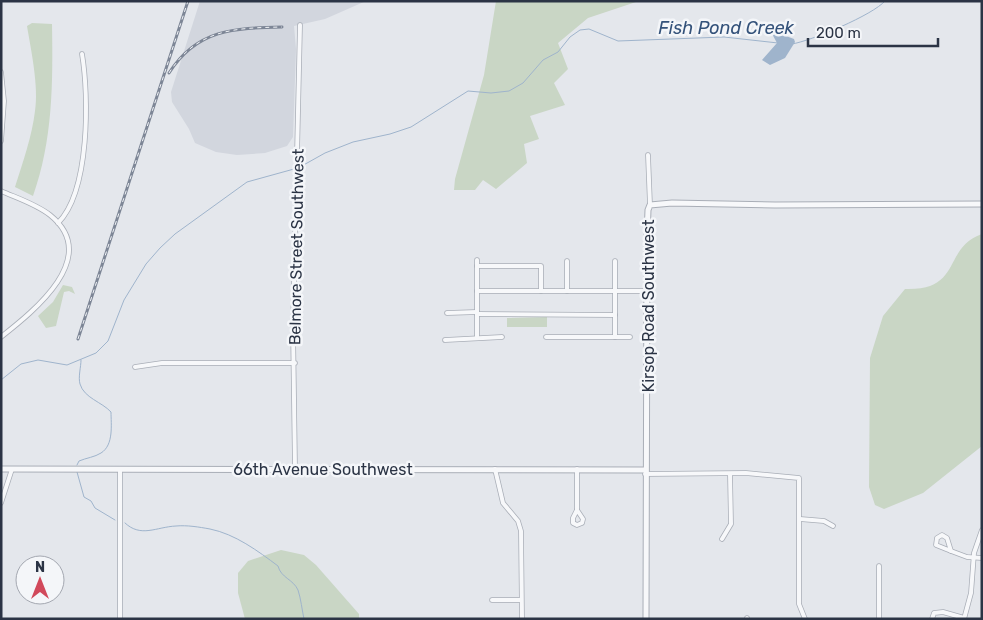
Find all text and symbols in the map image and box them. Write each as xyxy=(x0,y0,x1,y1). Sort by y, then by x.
scale bar xyxy=(808,15,938,47)
water label: Fish Pond Creek xyxy=(658,17,794,39)
text: 200 m xyxy=(816,24,861,42)
street label: Belmore Street Southwest xyxy=(285,149,308,345)
street label: Kirsop Road Southwest xyxy=(639,220,658,392)
street label: 66th Avenue Southwest xyxy=(233,460,413,479)
north arrow xyxy=(15,555,65,605)
text: N xyxy=(35,559,45,576)

